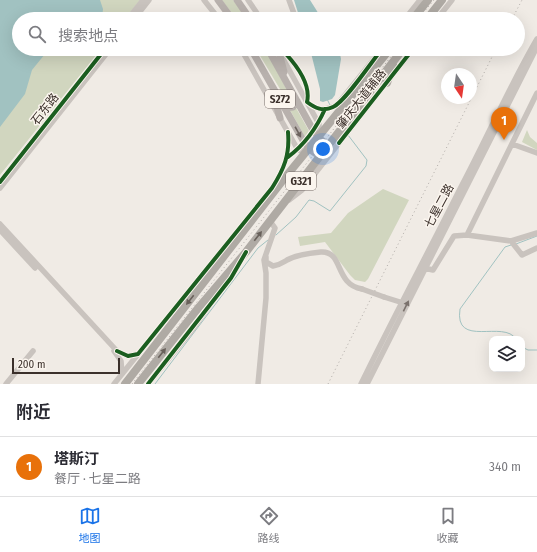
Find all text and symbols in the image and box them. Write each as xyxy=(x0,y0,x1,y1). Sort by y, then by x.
search box xyxy=(12,12,525,56)
icon: search xyxy=(26,23,48,45)
text: 搜索地点 xyxy=(58,27,118,45)
street label: 肇庆大道辅路 xyxy=(333,66,389,132)
north arrow xyxy=(441,68,477,104)
road number: S272 xyxy=(265,90,295,108)
street label: 石东路 xyxy=(28,91,62,127)
pin: 1 xyxy=(491,107,517,140)
one-way arrow xyxy=(295,126,301,138)
your location xyxy=(313,139,333,159)
road number: G321 xyxy=(286,172,316,190)
street label: 七星二路 xyxy=(422,182,456,230)
one-way arrow xyxy=(254,231,263,242)
one-way arrow xyxy=(186,294,195,305)
one-way arrow xyxy=(402,300,409,311)
map controls xyxy=(489,336,525,372)
button: layers xyxy=(489,336,525,372)
one-way arrow xyxy=(158,348,166,359)
scale bar xyxy=(12,356,120,375)
text: 200 m xyxy=(18,358,45,371)
text: 附近 xyxy=(16,402,50,423)
text: 塔斯汀 xyxy=(54,450,99,468)
text: 1 xyxy=(26,459,32,474)
text: 340 m xyxy=(489,459,521,474)
text: 餐厅 · 七星二路 xyxy=(54,471,141,486)
tab: 地图 xyxy=(79,505,101,545)
tab: 路线 xyxy=(258,505,280,545)
tab: 收藏 xyxy=(437,505,459,545)

